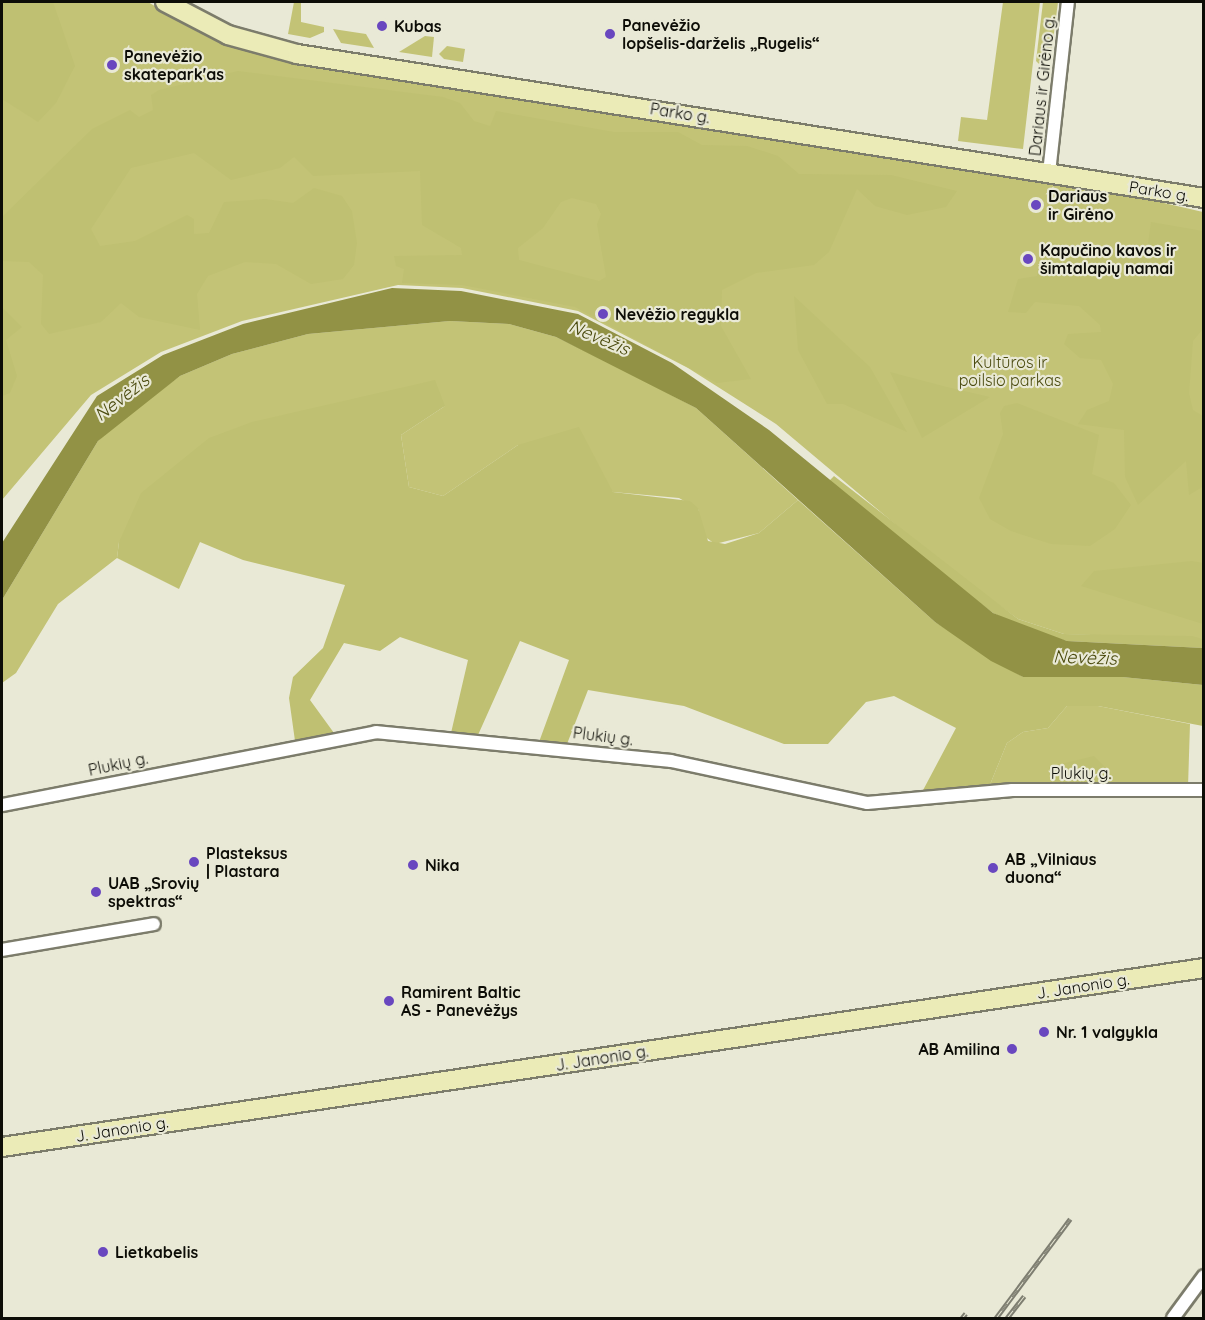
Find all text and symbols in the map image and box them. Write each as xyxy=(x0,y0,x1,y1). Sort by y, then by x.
place label: Panevėžio lopšelis-darželis „Rugelis“ xyxy=(622,15,819,53)
street label: Dariaus ir Girėno g. xyxy=(1025,15,1059,157)
place label: Kubas xyxy=(394,16,441,36)
marker: Kubas xyxy=(375,19,389,33)
marker: Panevėžio lopšelis-darželis „Rugelis“ xyxy=(603,27,617,41)
place label: Panevėžio skatepark'as xyxy=(124,46,224,84)
marker: Panevėžio skatepark'as xyxy=(105,58,119,72)
street label: Parko g. xyxy=(649,99,711,127)
street label: Parko g. xyxy=(1128,177,1190,205)
place label: Dariaus ir Girėno xyxy=(1048,186,1114,224)
marker: Dariaus ir Girėno xyxy=(1029,198,1043,212)
place label: Kapučino kavos ir šimtalapių namai xyxy=(1040,240,1177,278)
marker: Kapučino kavos ir šimtalapių namai xyxy=(1021,252,1035,266)
place label: Nevėžio regykla xyxy=(615,304,739,324)
marker: Nevėžio regykla xyxy=(596,307,610,321)
water label: Nevėžis xyxy=(565,316,633,360)
park label: Kultūros ir poilsio parkas xyxy=(959,352,1061,390)
water label: Nevėžis xyxy=(90,370,154,426)
water label: Nevėžis xyxy=(1053,646,1117,670)
street label: Plukių g. xyxy=(572,723,634,749)
street label: Plukių g. xyxy=(86,748,150,780)
street label: Plukių g. xyxy=(1051,763,1111,783)
place label: Plasteksus | Plastara xyxy=(206,843,287,881)
place label: AB „Vilniaus duona“ xyxy=(1005,849,1096,887)
marker: Plasteksus | Plastara xyxy=(187,855,201,869)
place label: Nika xyxy=(425,855,460,875)
marker: Nika xyxy=(406,858,420,872)
marker: AB „Vilniaus duona“ xyxy=(986,861,1000,875)
place label: UAB „Srovių spektras“ xyxy=(108,873,199,911)
marker: UAB „Srovių spektras“ xyxy=(89,885,103,899)
street label: J. Janonio g. xyxy=(1035,969,1131,1003)
place label: Ramirent Baltic AS - Panevėžys xyxy=(401,982,521,1020)
marker: Ramirent Baltic AS - Panevėžys xyxy=(382,994,396,1008)
place label: Nr. 1 valgykla xyxy=(1056,1022,1158,1042)
marker: Nr. 1 valgykla xyxy=(1037,1025,1051,1039)
place label: AB Amilina xyxy=(918,1039,1000,1059)
street label: J. Janonio g. xyxy=(554,1041,650,1075)
marker: AB Amilina xyxy=(1005,1042,1019,1056)
street label: J. Janonio g. xyxy=(74,1112,170,1146)
place label: Lietkabelis xyxy=(115,1242,198,1262)
marker: Lietkabelis xyxy=(96,1245,110,1259)

